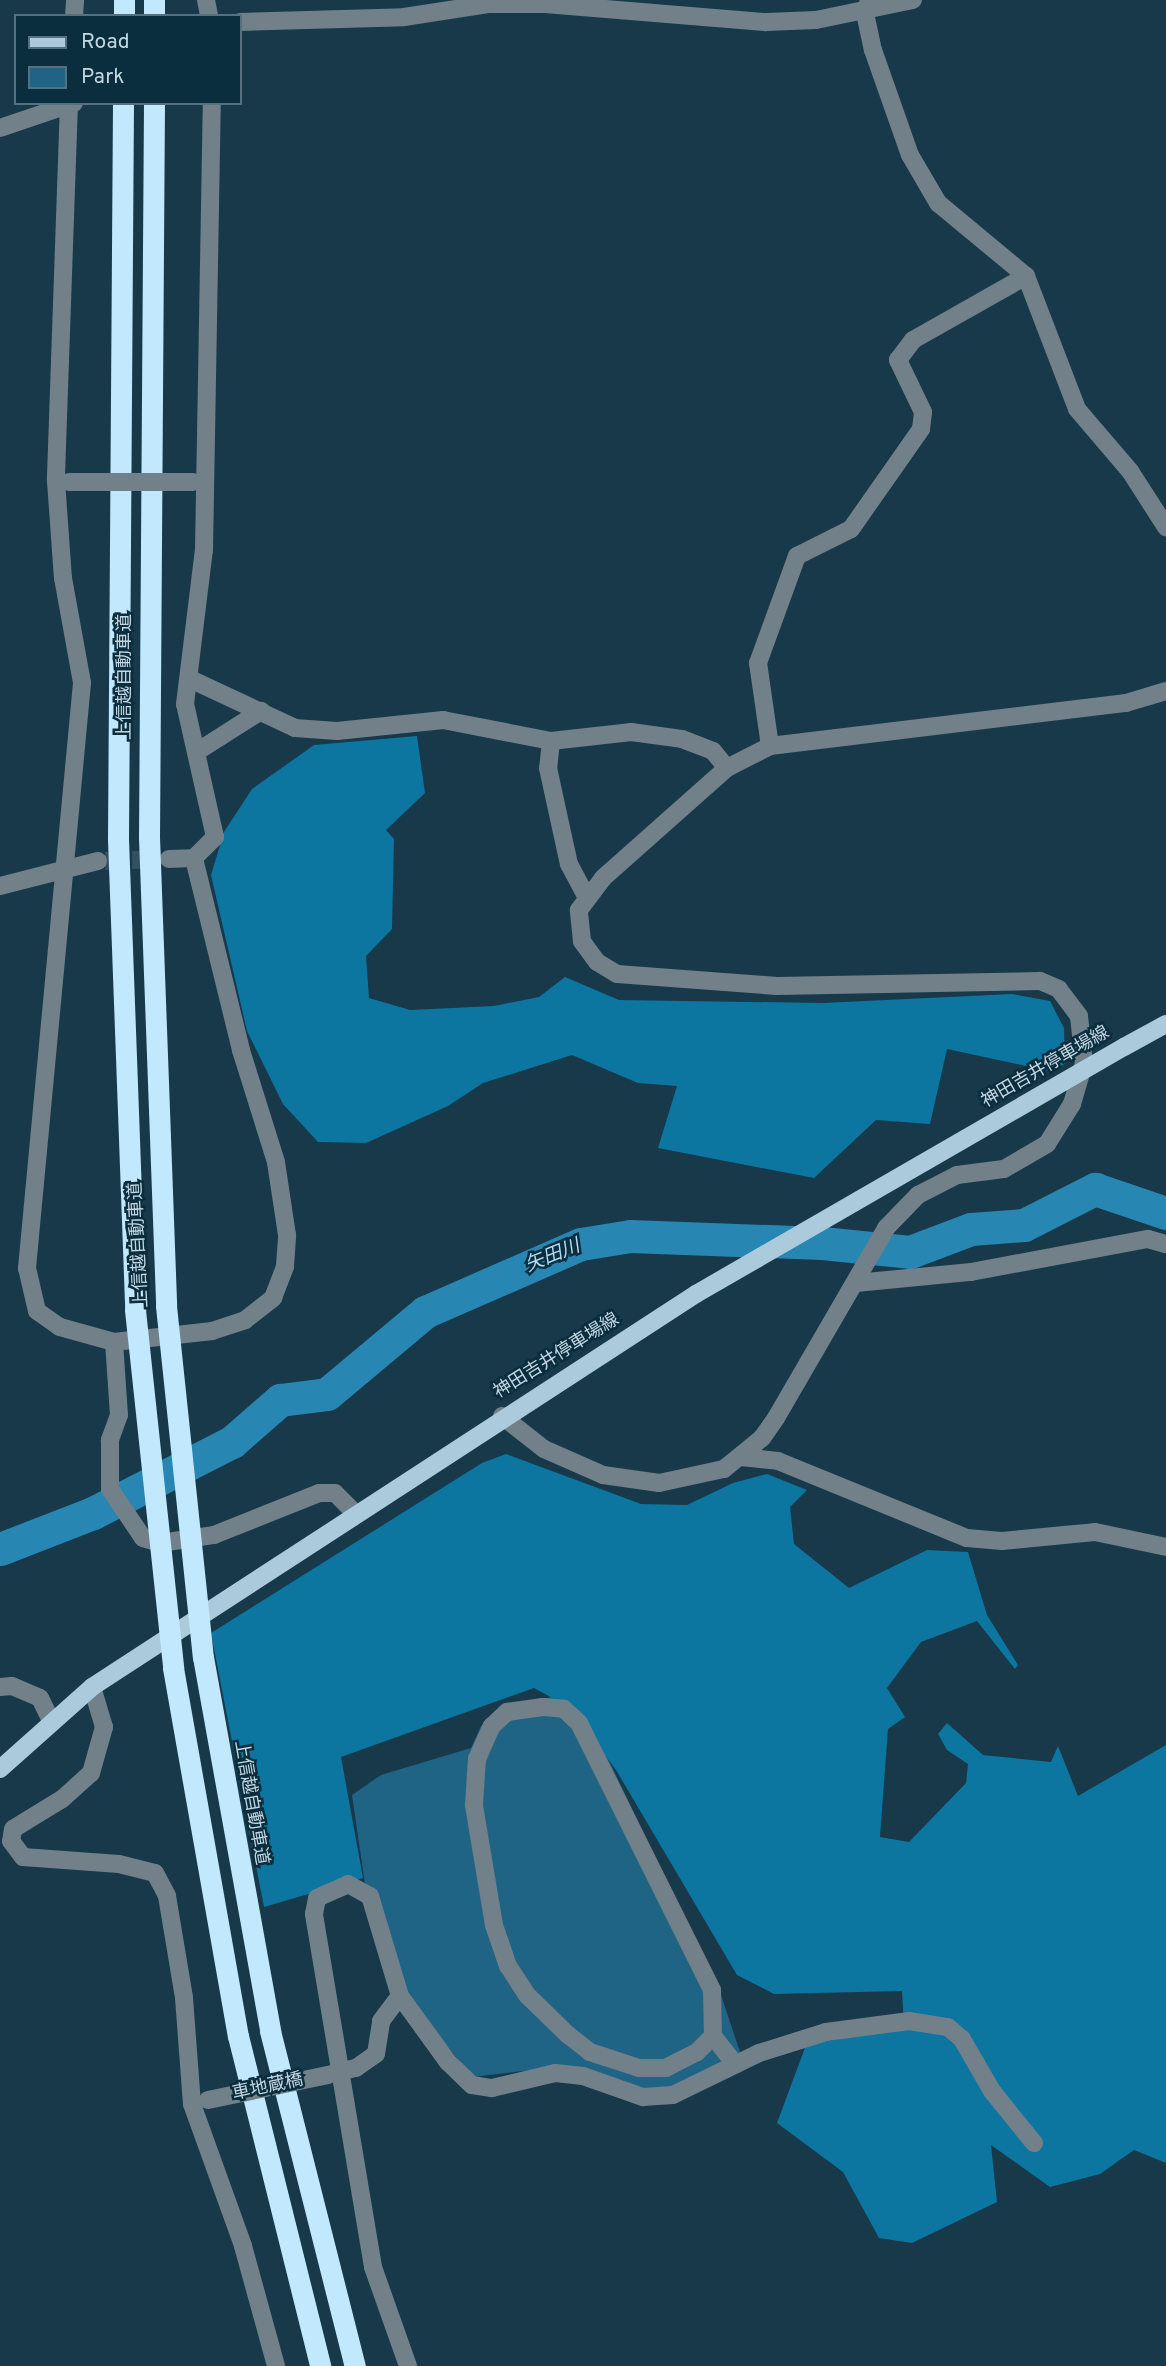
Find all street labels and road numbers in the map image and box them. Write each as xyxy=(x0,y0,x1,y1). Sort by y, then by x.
street label: 上信越自動車道 xyxy=(115,614,137,740)
street label: 神田吉井停車場線 xyxy=(978,1023,1114,1113)
street label: 上信越自動車道 xyxy=(126,1182,154,1308)
street label: 神田吉井停車場線 xyxy=(490,1310,624,1404)
street label: 上信越自動車道 xyxy=(228,1739,272,1867)
street label: 車地蔵橋 xyxy=(231,2070,305,2106)

